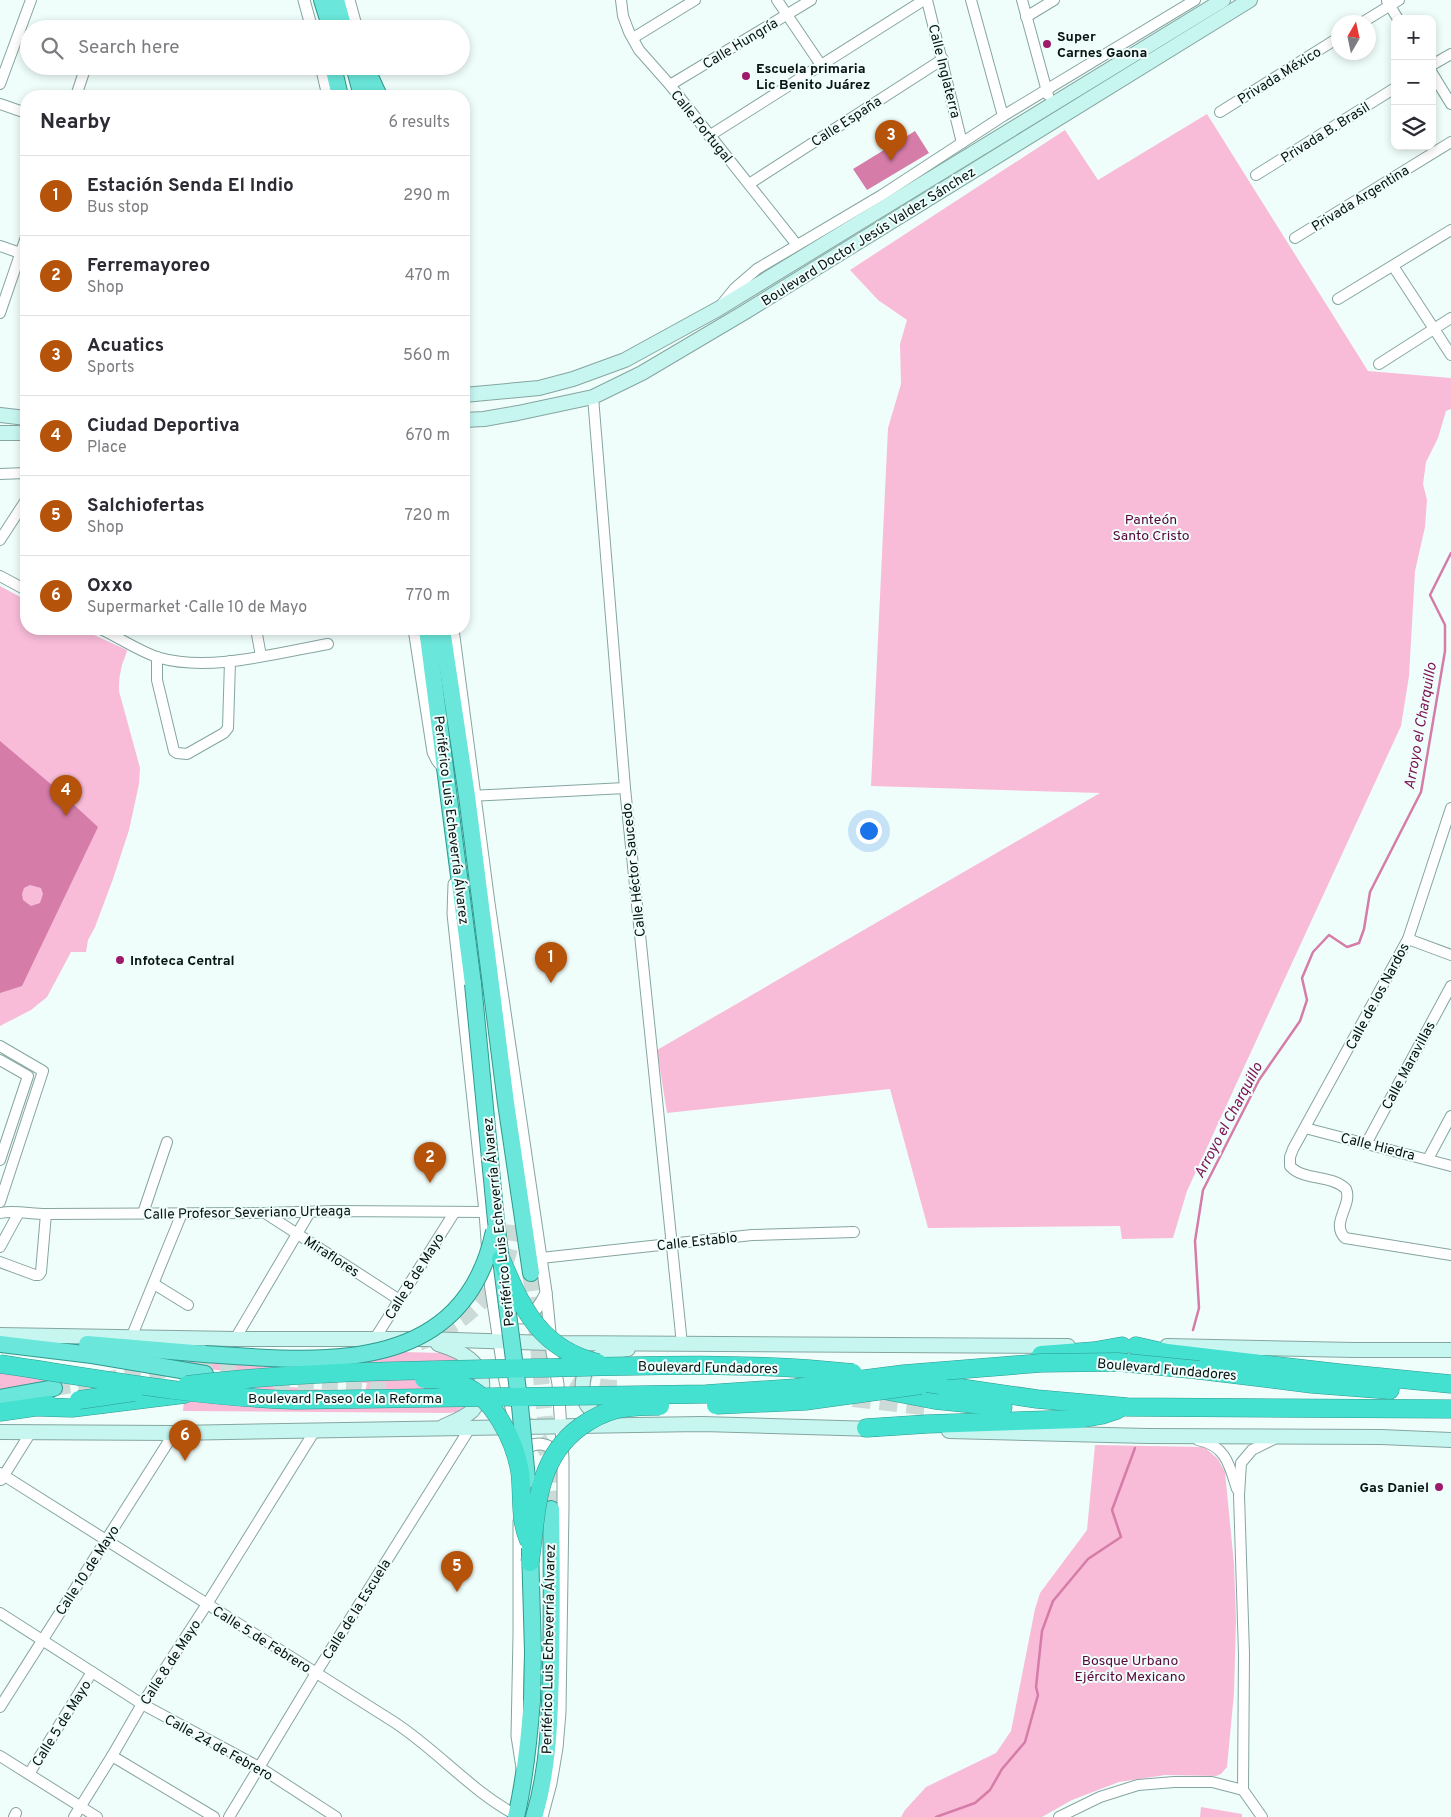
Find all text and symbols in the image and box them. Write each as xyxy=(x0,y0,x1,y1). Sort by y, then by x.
street label: Calle Hungría xyxy=(700,15,781,73)
north arrow xyxy=(1331,15,1376,60)
map controls xyxy=(1391,15,1436,150)
button: + xyxy=(1391,15,1436,60)
search box xyxy=(20,20,470,75)
street label: Calle Inglaterra xyxy=(924,23,963,120)
place label: Super Carnes Gaona xyxy=(1057,29,1147,62)
icon: search xyxy=(38,34,66,62)
text: Search here xyxy=(78,36,180,60)
marker: Super Carnes Gaona xyxy=(1041,38,1053,50)
street label: Privada México xyxy=(1235,44,1325,109)
button: − xyxy=(1391,60,1436,105)
place label: Escuela primaria Lic Benito Juárez xyxy=(756,61,870,94)
marker: Escuela primaria Lic Benito Juárez xyxy=(740,70,752,82)
street label: Calle Portugal xyxy=(666,87,735,167)
street label: Calle España xyxy=(809,93,885,151)
street label: Privada B. Brasil xyxy=(1278,99,1373,167)
button: layers xyxy=(1391,105,1436,150)
text: Nearby xyxy=(40,109,111,136)
text: 6 results xyxy=(388,113,450,133)
pin: 3 xyxy=(875,120,907,161)
street label: Privada Argentina xyxy=(1309,162,1413,236)
street label: Boulevard Doctor Jesús Valdez Sánchez xyxy=(759,164,979,311)
text: Estación Senda El Indio xyxy=(87,174,294,198)
text: 1 xyxy=(53,186,59,206)
text: 290 m xyxy=(403,186,450,206)
text: Bus stop xyxy=(87,198,149,218)
text: Ferremayoreo xyxy=(87,254,210,278)
text: 2 xyxy=(51,266,61,286)
text: 470 m xyxy=(405,266,450,286)
text: Shop xyxy=(87,278,124,298)
text: Acuatics xyxy=(87,334,164,358)
text: 3 xyxy=(51,346,61,366)
text: 560 m xyxy=(403,346,450,366)
text: Sports xyxy=(87,358,135,378)
text: Ciudad Deportiva xyxy=(87,414,240,438)
text: 4 xyxy=(51,426,61,446)
text: 670 m xyxy=(405,426,450,446)
text: Place xyxy=(87,438,127,458)
text: Salchiofertas xyxy=(87,494,205,518)
text: 5 xyxy=(51,506,61,526)
text: 720 m xyxy=(405,506,450,526)
park label: Panteón Santo Cristo xyxy=(1112,512,1190,545)
text: Shop xyxy=(87,518,124,538)
text: Oxxo xyxy=(87,574,133,598)
text: 6 xyxy=(51,586,61,606)
text: 770 m xyxy=(406,586,450,606)
text: Supermarket · Calle 10 de Mayo xyxy=(87,598,307,618)
water label: Arroyo el Charquillo xyxy=(1401,661,1442,791)
street label: Periférico Luis Echeverría Álvarez xyxy=(429,715,473,926)
pin: 4 xyxy=(50,775,82,816)
street label: Calle Héctor Saucedo xyxy=(619,802,650,938)
your location xyxy=(856,818,882,844)
street label: Calle de los Nardos xyxy=(1343,940,1414,1053)
pin: 1 xyxy=(535,942,567,983)
place label: Infoteca Central xyxy=(130,953,235,970)
marker: Infoteca Central xyxy=(114,954,126,966)
street label: Calle Maravillas xyxy=(1379,1019,1440,1113)
water label: Arroyo el Charquillo xyxy=(1191,1060,1268,1182)
street label: Periférico Luis Echeverría Álvarez xyxy=(479,1116,519,1327)
street label: Calle Hiedra xyxy=(1339,1130,1417,1165)
pin: 2 xyxy=(414,1142,446,1183)
street label: Calle Profesor Severiano Urteaga xyxy=(143,1203,351,1224)
street label: Calle 8 de Mayo xyxy=(382,1230,449,1323)
street label: Calle Establo xyxy=(656,1230,739,1255)
street label: Miraflores xyxy=(300,1233,362,1281)
street label: Boulevard Fundadores xyxy=(1096,1356,1237,1385)
street label: Boulevard Fundadores xyxy=(638,1359,778,1378)
street label: Boulevard Paseo de la Reforma xyxy=(248,1391,442,1408)
pin: 6 xyxy=(169,1420,201,1461)
place label: Gas Daniel xyxy=(1360,1480,1429,1497)
marker: Gas Daniel xyxy=(1433,1481,1445,1493)
street label: Calle 10 de Mayo xyxy=(53,1522,124,1619)
street label: Periférico Luis Echeverría Álvarez xyxy=(538,1544,560,1754)
pin: 5 xyxy=(441,1551,473,1592)
street label: Calle de la Escuela xyxy=(319,1556,395,1663)
street label: Calle 5 de Febrero xyxy=(209,1603,314,1678)
street label: Calle 8 de Mayo xyxy=(137,1617,205,1709)
park label: Bosque Urbano Ejército Mexicano xyxy=(1074,1653,1186,1686)
street label: Calle 5 de Mayo xyxy=(29,1677,96,1770)
street label: Calle 24 de Febrero xyxy=(161,1711,276,1785)

